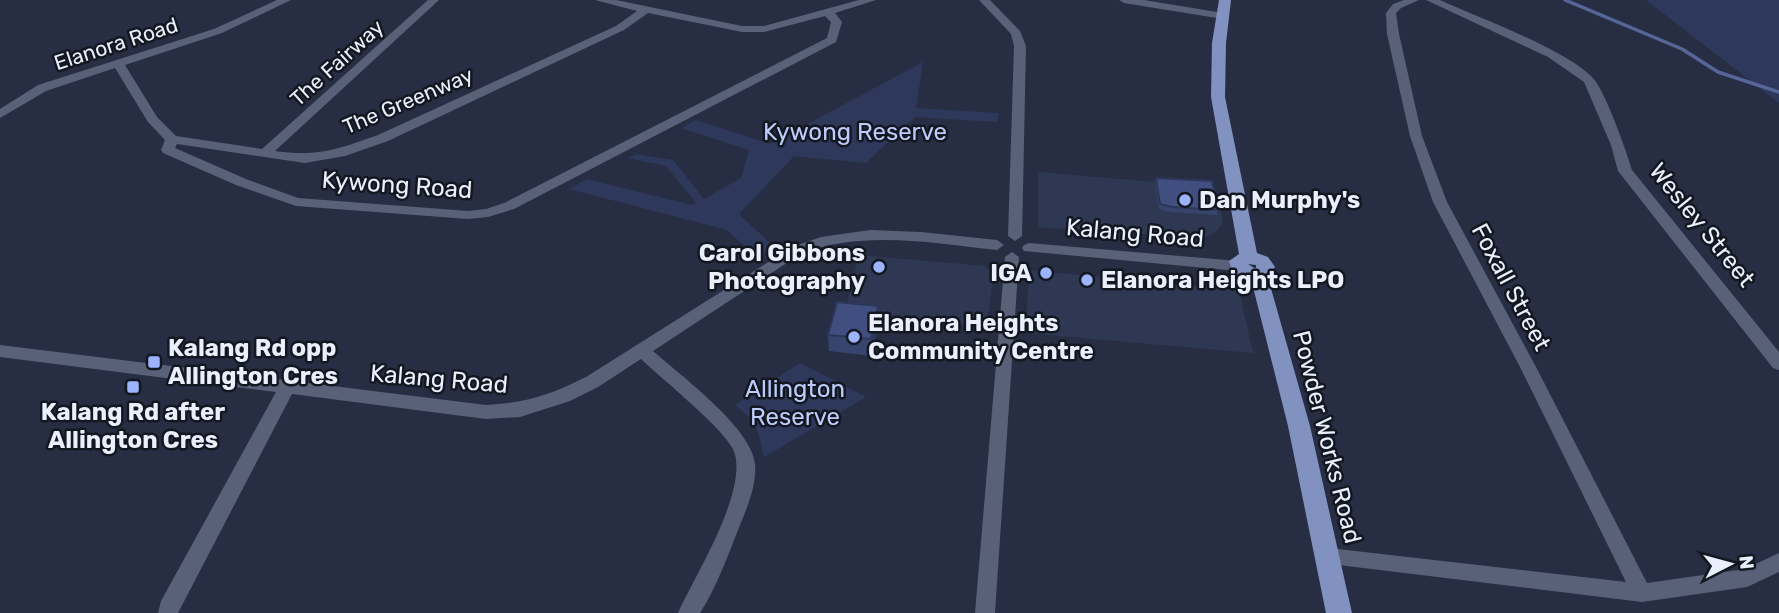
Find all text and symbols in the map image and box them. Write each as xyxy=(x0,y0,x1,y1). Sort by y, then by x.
street label: Elanora Road xyxy=(51,12,181,75)
street label: The Fairway xyxy=(285,14,389,111)
street label: The Greenway xyxy=(339,62,477,139)
park label: Kywong Reserve xyxy=(763,118,947,146)
street label: Wesley Street xyxy=(1644,157,1760,293)
street label: Kywong Road xyxy=(321,166,473,204)
place label: Dan Murphy's xyxy=(1199,186,1360,214)
marker: Dan Murphy's xyxy=(1177,192,1193,208)
street label: Kalang Road xyxy=(1065,213,1205,253)
street label: Foxall Street xyxy=(1466,219,1556,355)
place label: Carol Gibbons Photography xyxy=(699,239,865,295)
marker: Carol Gibbons Photography xyxy=(871,259,887,275)
place label: IGA xyxy=(990,259,1032,287)
marker: IGA xyxy=(1038,265,1054,281)
place label: Elanora Heights LPO xyxy=(1101,266,1344,294)
marker: Elanora Heights LPO xyxy=(1079,272,1095,288)
place label: Elanora Heights Community Centre xyxy=(868,309,1094,365)
street label: Powder Works Road xyxy=(1287,328,1367,546)
marker: Elanora Heights Community Centre xyxy=(846,329,862,345)
place label: Kalang Rd opp Allington Cres xyxy=(168,334,338,390)
marker: Kalang Rd opp Allington Cres xyxy=(146,354,162,370)
street label: Kalang Road xyxy=(369,359,509,399)
park label: Allington Reserve xyxy=(745,375,845,431)
marker: Kalang Rd after Allington Cres xyxy=(125,379,141,395)
place label: Kalang Rd after Allington Cres xyxy=(41,398,225,454)
north arrow xyxy=(1695,529,1765,599)
text: N xyxy=(1734,554,1759,570)

